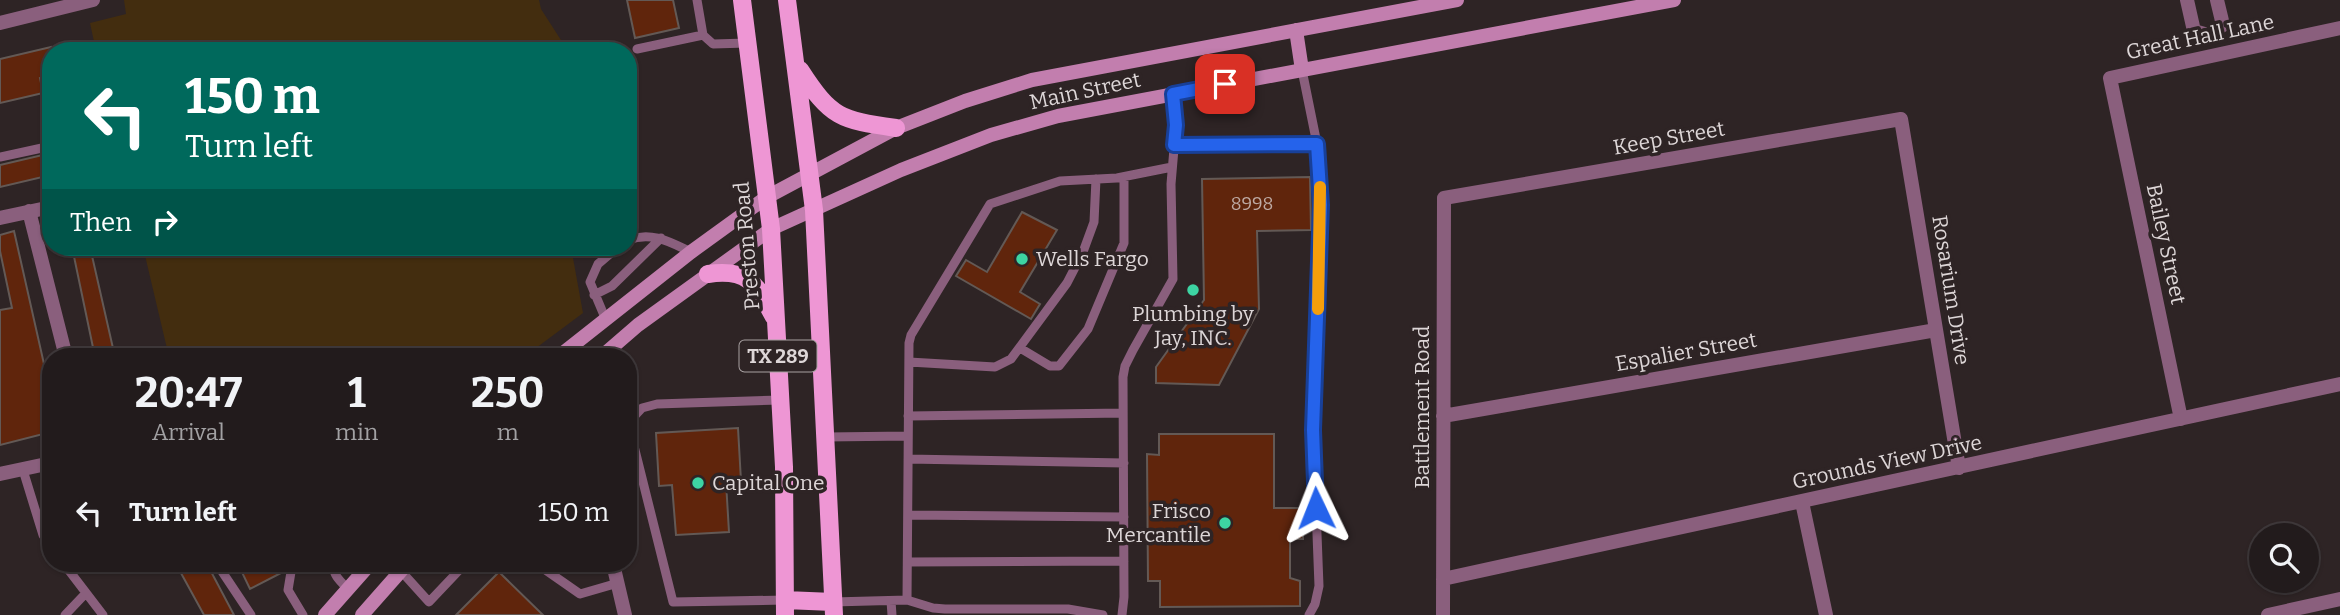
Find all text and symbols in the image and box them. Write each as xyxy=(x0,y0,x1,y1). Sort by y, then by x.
street label: Great Hall Lane xyxy=(2124,9,2276,65)
pin xyxy=(1195,54,1255,114)
icon: arrive xyxy=(1206,65,1244,103)
street label: Main Street xyxy=(1027,66,1143,115)
text: 150 m xyxy=(185,67,320,126)
icon: left xyxy=(70,70,161,161)
street label: Keep Street xyxy=(1611,115,1727,161)
text: Turn left xyxy=(185,127,313,165)
street label: Preston Road xyxy=(728,181,766,311)
street label: Bailey Street xyxy=(2141,181,2192,307)
house number: 8998 xyxy=(1231,193,1273,215)
icon: right xyxy=(146,203,184,241)
text: Then xyxy=(70,207,132,238)
street label: Rosarium Drive xyxy=(1926,213,1976,367)
place label: Wells Fargo xyxy=(1036,246,1149,272)
marker: Wells Fargo xyxy=(1014,251,1030,267)
marker: Plumbing by Jay, INC. xyxy=(1185,282,1201,298)
place label: Plumbing by Jay, INC. xyxy=(1132,301,1255,351)
street label: Battlement Road xyxy=(1409,325,1435,489)
street label: Espalier Street xyxy=(1613,327,1759,377)
road number: TX 289 xyxy=(740,340,816,372)
text: 20:47 xyxy=(135,368,242,418)
text: 1 xyxy=(348,368,366,418)
text: 250 xyxy=(471,368,544,418)
text: Arrival xyxy=(152,418,225,446)
text: min xyxy=(335,418,378,446)
text: m xyxy=(497,418,519,446)
street label: Grounds View Drive xyxy=(1790,429,1984,495)
place label: Capital One xyxy=(712,470,825,496)
position arrow xyxy=(1279,471,1353,545)
marker: Capital One xyxy=(690,475,706,491)
icon: left xyxy=(70,494,108,532)
text: Turn left xyxy=(129,497,237,528)
text: 150 m xyxy=(538,497,609,528)
place label: Frisco Mercantile xyxy=(1106,498,1211,548)
marker: Frisco Mercantile xyxy=(1217,515,1233,531)
map controls xyxy=(2249,523,2319,593)
button: search xyxy=(2249,523,2319,593)

